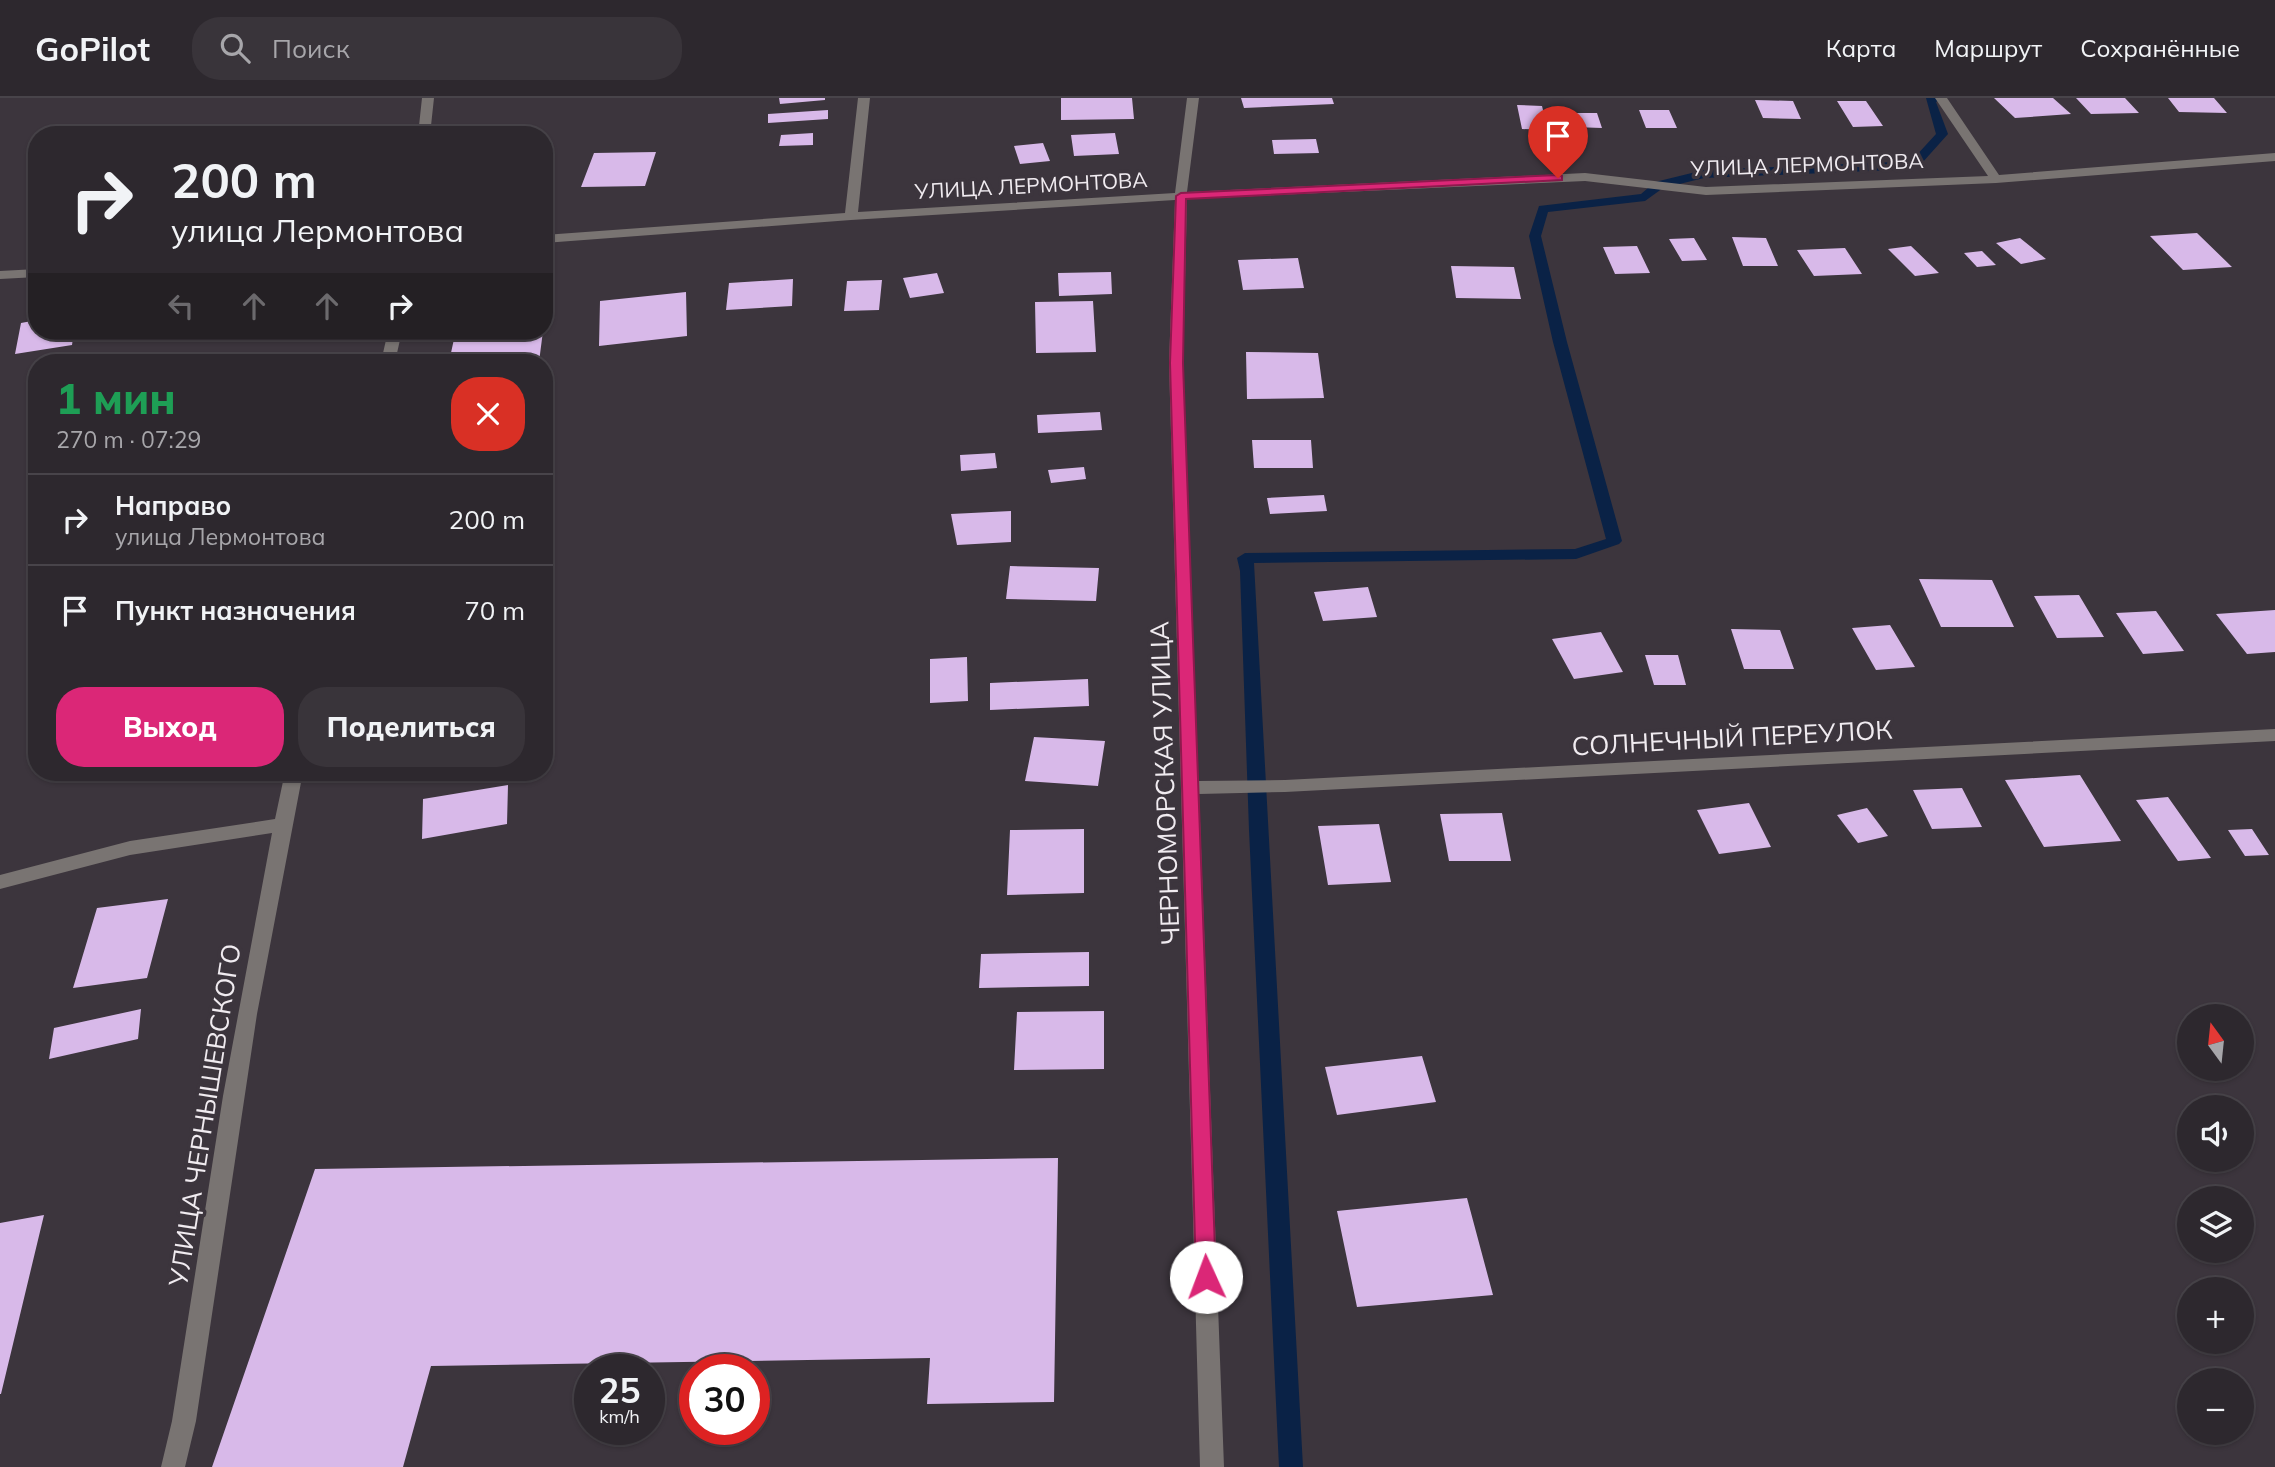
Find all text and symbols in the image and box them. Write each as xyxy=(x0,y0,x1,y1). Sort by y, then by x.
search box xyxy=(192,17,682,80)
text: GoPilot xyxy=(35,28,150,69)
icon: search xyxy=(216,29,254,67)
text: Поиск xyxy=(272,32,350,65)
text: Карта xyxy=(1826,33,1896,63)
text: Маршрут xyxy=(1934,33,2042,63)
text: Сохранённые xyxy=(2080,33,2240,63)
pin xyxy=(1528,106,1588,178)
icon: arrive xyxy=(1539,117,1577,155)
street label: УЛИЦА ЛЕРМОНТОВА xyxy=(1689,147,1925,181)
text: 200 m xyxy=(171,149,317,210)
icon: right xyxy=(56,154,147,245)
street label: УЛИЦА ЛЕРМОНТОВА xyxy=(913,166,1149,204)
text: улица Лермонтова xyxy=(171,210,464,250)
icon: left xyxy=(162,287,200,325)
icon: ahead xyxy=(235,287,273,325)
icon: ahead xyxy=(308,287,346,325)
icon: right xyxy=(381,287,419,325)
text: 1 мин xyxy=(56,372,176,425)
button: close xyxy=(451,377,525,451)
text: 270 m · 07:29 xyxy=(56,425,201,454)
text: Направо xyxy=(115,489,231,522)
icon: right xyxy=(56,501,94,539)
text: 200 m xyxy=(449,503,525,536)
text: улица Лермонтова xyxy=(115,522,326,551)
icon: arrive xyxy=(56,592,94,630)
text: Пункт назначения xyxy=(115,594,356,627)
text: 70 m xyxy=(464,594,525,627)
street label: ЧЕРНОМОРСКАЯ УЛИЦА xyxy=(1142,621,1187,945)
button: Выход xyxy=(56,687,284,767)
button: Поделиться xyxy=(298,687,525,767)
street label: СОЛНЕЧНЫЙ ПЕРЕУЛОК xyxy=(1571,713,1893,762)
street label: УЛИЦА ЧЕРНЫШЕВСКОГО xyxy=(161,941,248,1289)
north arrow xyxy=(2177,1004,2254,1082)
map controls xyxy=(2177,1004,2254,1445)
button: sound xyxy=(2177,1095,2254,1172)
button: layers xyxy=(2177,1186,2254,1263)
position arrow xyxy=(1169,1240,1243,1314)
button: + xyxy=(2177,1277,2254,1354)
speed limit sign: 30 xyxy=(679,1354,770,1445)
text: 25 xyxy=(598,1368,641,1412)
button: − xyxy=(2177,1368,2254,1445)
text: km/h xyxy=(599,1405,640,1428)

